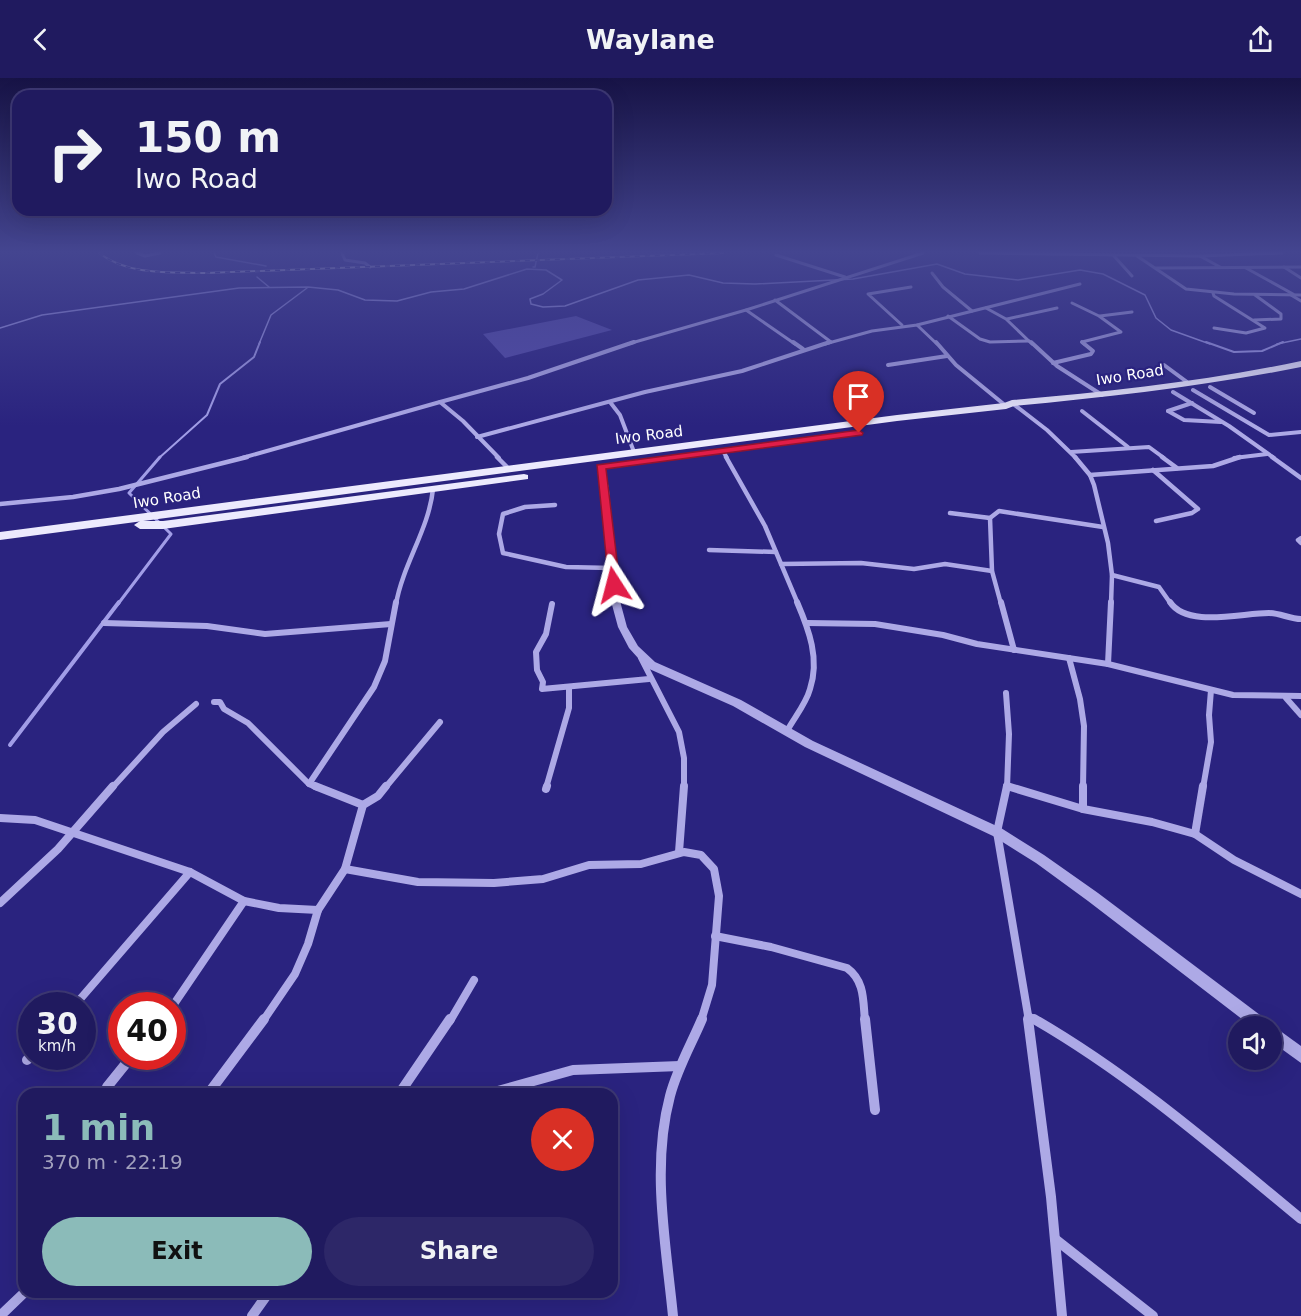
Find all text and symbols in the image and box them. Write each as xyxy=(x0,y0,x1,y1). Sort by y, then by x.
icon: back xyxy=(24,23,57,56)
icon: share xyxy=(1244,23,1277,56)
text: Waylane xyxy=(586,24,715,55)
text: 150 m xyxy=(135,113,281,162)
icon: right xyxy=(36,114,114,192)
text: Iwo Road xyxy=(135,163,258,194)
street label: Iwo Road xyxy=(1095,361,1165,389)
pin xyxy=(833,371,884,433)
icon: arrive xyxy=(842,380,875,413)
street label: Iwo Road xyxy=(614,422,684,448)
street label: Iwo Road xyxy=(132,484,202,512)
position arrow xyxy=(582,553,646,617)
speed limit sign: 40 xyxy=(108,992,186,1070)
text: 30 xyxy=(36,1006,78,1041)
map controls xyxy=(1228,1016,1282,1070)
button: sound xyxy=(1228,1016,1282,1070)
text: km/h xyxy=(38,1037,76,1055)
text: 1 min xyxy=(42,1107,155,1148)
button: close xyxy=(531,1108,594,1171)
text: 370 m · 22:19 xyxy=(42,1150,183,1174)
button: Exit xyxy=(42,1217,312,1286)
button: Share xyxy=(324,1217,594,1286)

